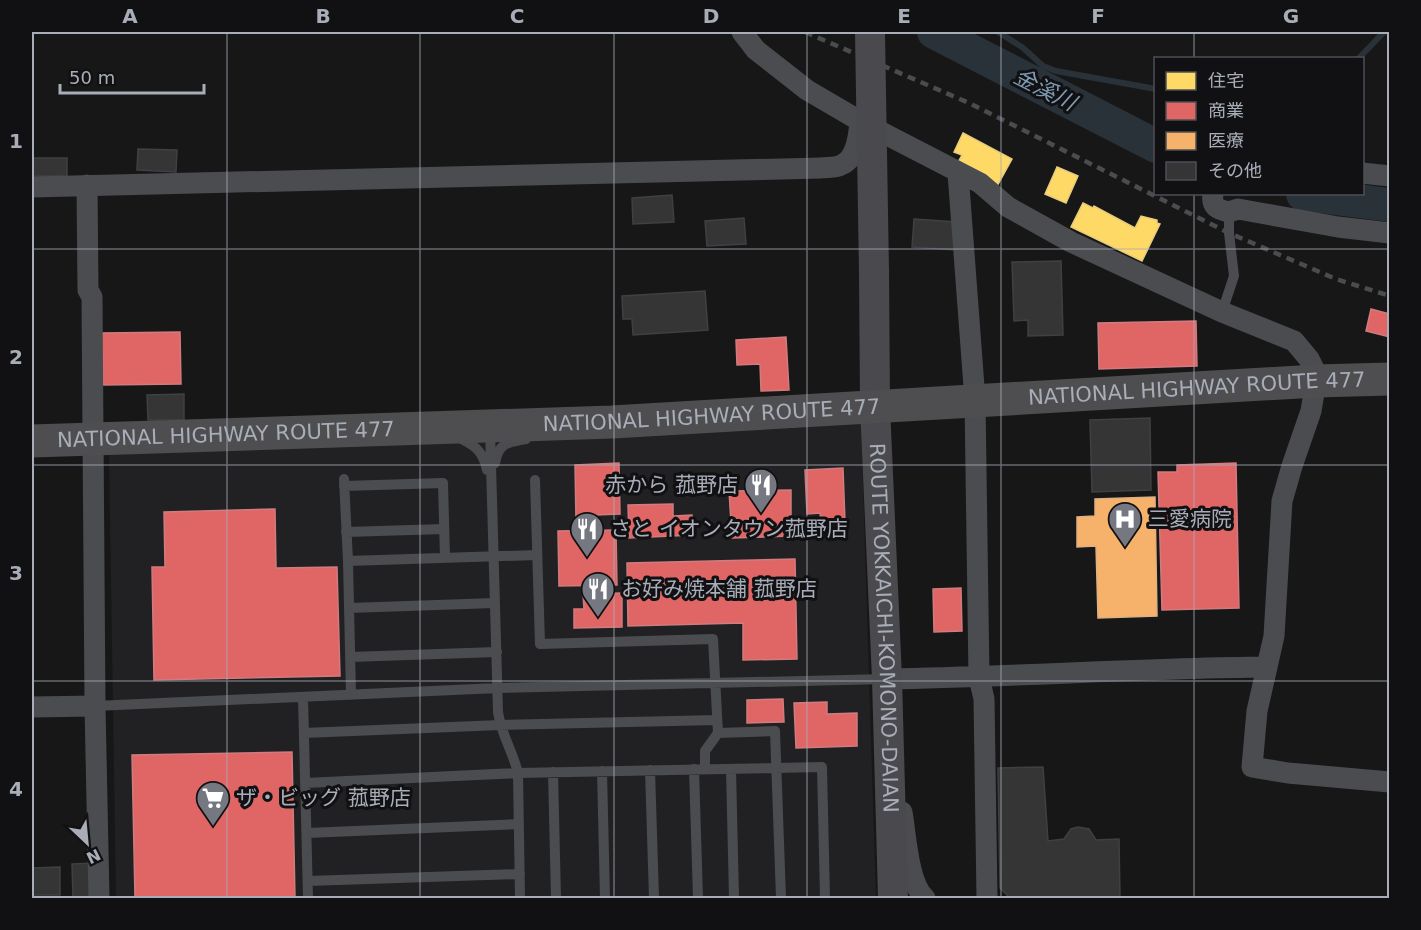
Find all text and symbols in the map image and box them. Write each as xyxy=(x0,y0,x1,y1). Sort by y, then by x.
text: A xyxy=(122,4,138,28)
text: B xyxy=(315,4,331,28)
text: C xyxy=(510,4,524,28)
text: D xyxy=(703,4,719,28)
text: E xyxy=(897,4,911,28)
text: F xyxy=(1091,4,1105,28)
text: G xyxy=(1283,4,1299,28)
scale bar xyxy=(60,57,204,95)
legend xyxy=(1154,57,1364,195)
water label: 金溪川 xyxy=(1010,63,1082,116)
text: 50 m xyxy=(69,67,115,88)
text: 住宅 xyxy=(1208,70,1244,91)
text: 商業 xyxy=(1208,100,1244,121)
text: 1 xyxy=(9,129,23,153)
text: 医療 xyxy=(1208,130,1244,151)
text: その他 xyxy=(1208,160,1262,181)
text: 2 xyxy=(9,345,23,369)
street label: NATIONAL HIGHWAY ROUTE 477 xyxy=(1027,368,1366,410)
street label: NATIONAL HIGHWAY ROUTE 477 xyxy=(542,394,881,436)
street label: NATIONAL HIGHWAY ROUTE 477 xyxy=(57,417,395,452)
street label: ROUTE YOKKAICHI-KOMONO-DAIAN xyxy=(865,442,903,813)
restaurant icon: 赤から 菰野店 xyxy=(743,467,779,514)
place label: 赤から 菰野店 xyxy=(605,473,738,497)
hospital icon: 三愛病院 xyxy=(1107,501,1143,548)
place label: 三愛病院 xyxy=(1148,507,1232,531)
restaurant icon: さと イオンタウン菰野店 xyxy=(569,511,605,558)
place label: さと イオンタウン菰野店 xyxy=(610,517,848,541)
text: 3 xyxy=(9,561,23,585)
restaurant icon: お好み焼本舗 菰野店 xyxy=(580,571,616,618)
place label: お好み焼本舗 菰野店 xyxy=(621,577,817,601)
text: 4 xyxy=(9,777,23,801)
supermarket icon: ザ・ビッグ 菰野店 xyxy=(195,780,231,827)
place label: ザ・ビッグ 菰野店 xyxy=(236,786,411,810)
north arrow xyxy=(57,813,117,873)
text: N xyxy=(83,845,104,868)

